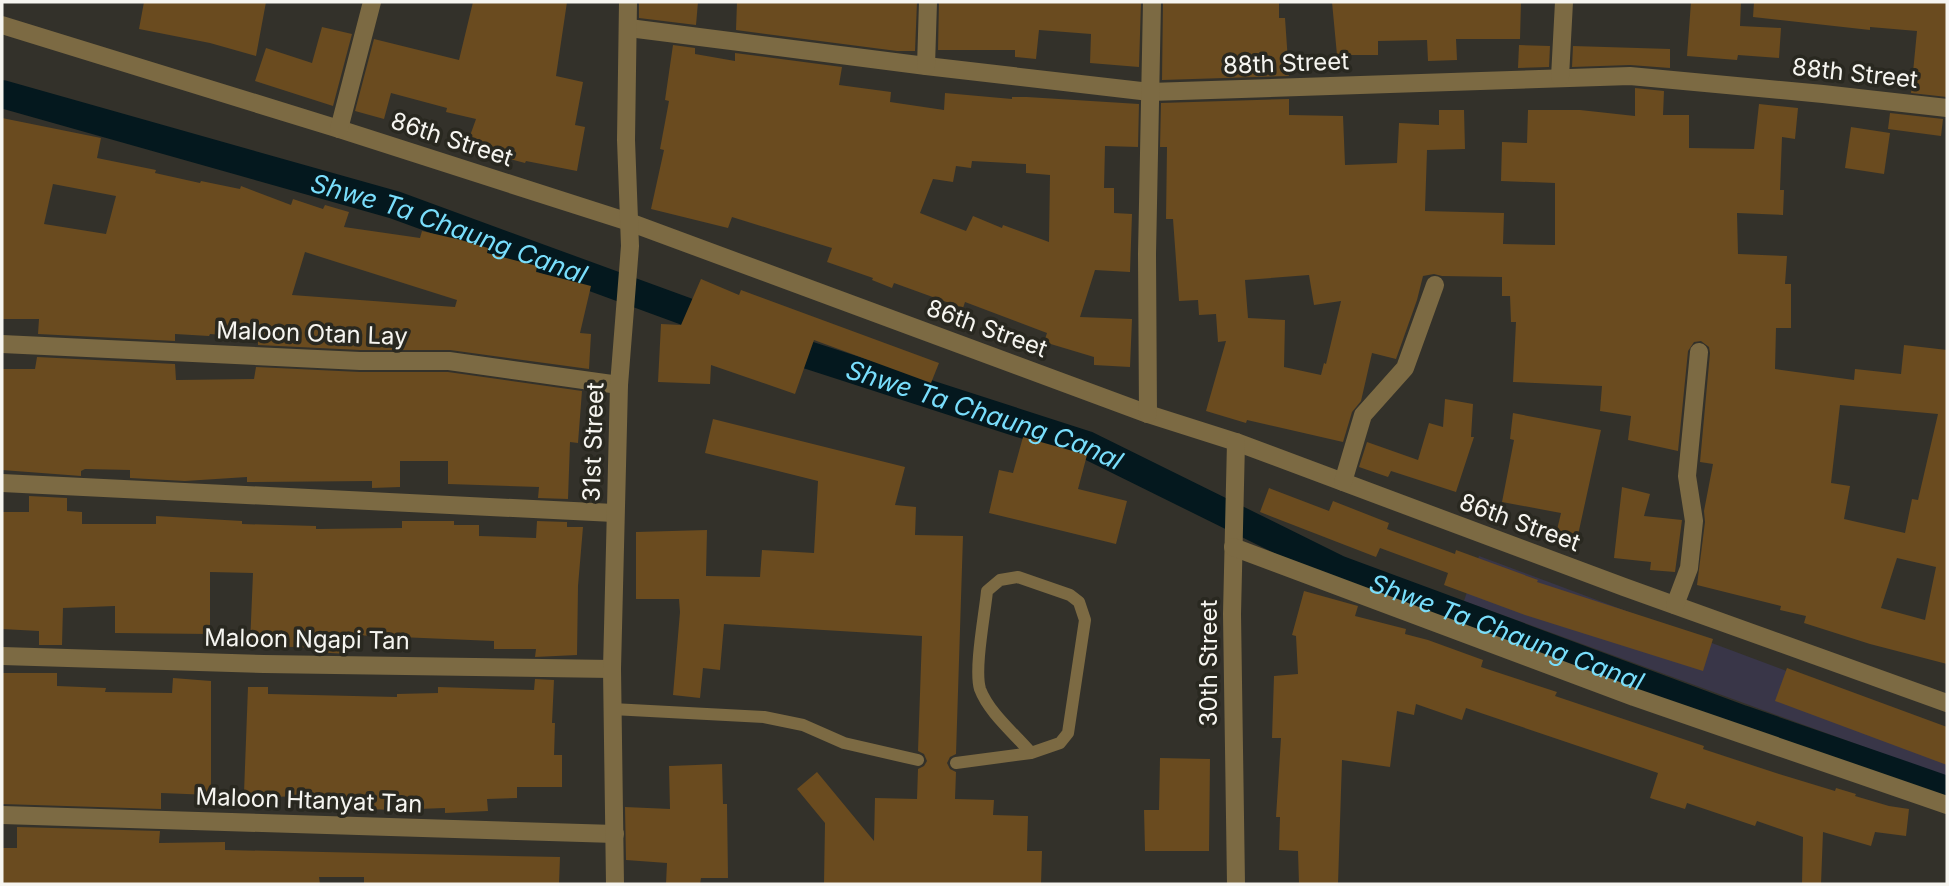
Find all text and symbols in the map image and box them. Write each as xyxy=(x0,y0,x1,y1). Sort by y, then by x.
street label: 88th Street xyxy=(1222,46,1350,80)
street label: 88th Street xyxy=(1791,52,1919,94)
street label: 86th Street xyxy=(387,106,517,172)
water label: Shwe Ta Chaung Canal xyxy=(308,167,592,290)
street label: 86th Street xyxy=(923,293,1051,363)
street label: Maloon Otan Lay xyxy=(216,315,408,351)
water label: Shwe Ta Chaung Canal xyxy=(842,353,1129,476)
street label: 31st Street xyxy=(576,382,610,502)
street label: 86th Street xyxy=(1456,487,1584,557)
water label: Shwe Ta Chaung Canal xyxy=(1365,567,1649,697)
street label: 30th Street xyxy=(1194,599,1223,726)
street label: Maloon Ngapi Tan xyxy=(204,623,410,655)
street label: Maloon Htanyat Tan xyxy=(195,782,423,818)

